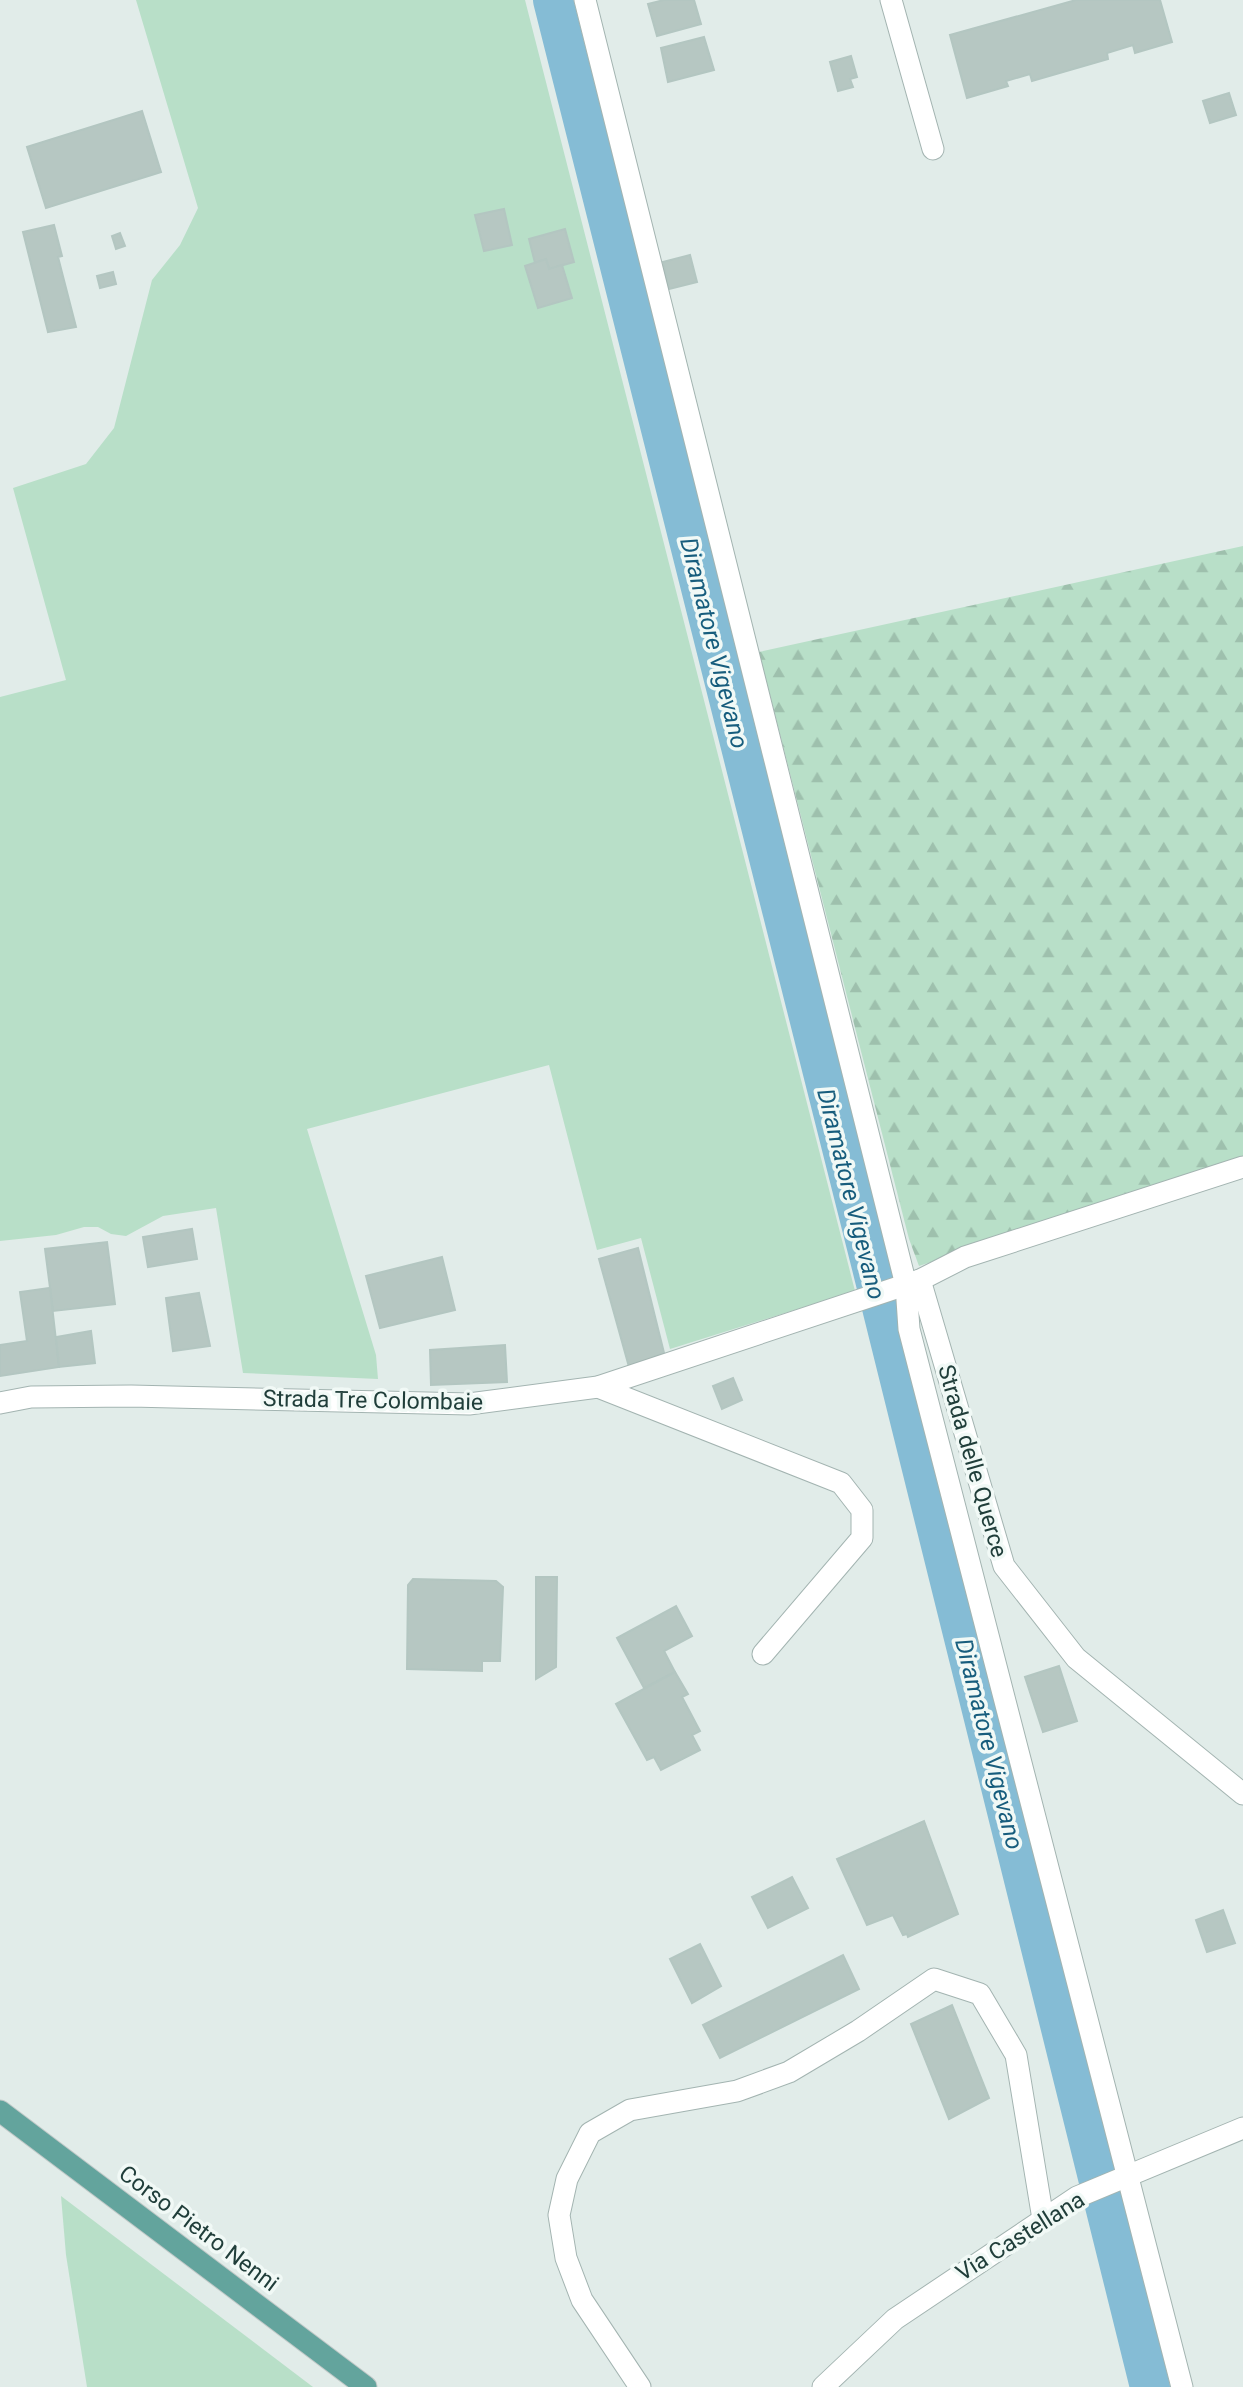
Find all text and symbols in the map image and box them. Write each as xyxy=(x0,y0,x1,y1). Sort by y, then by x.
water label: Diramatore Vigevano xyxy=(674,535,754,751)
water label: Diramatore Vigevano xyxy=(811,1086,891,1302)
street label: Strada delle Querce xyxy=(932,1362,1013,1561)
street label: Strada Tre Colombaie xyxy=(263,1385,483,1416)
water label: Diramatore Vigevano xyxy=(949,1636,1029,1852)
street label: Corso Pietro Nenni xyxy=(114,2160,284,2297)
street label: Via Castellana xyxy=(951,2186,1090,2287)

